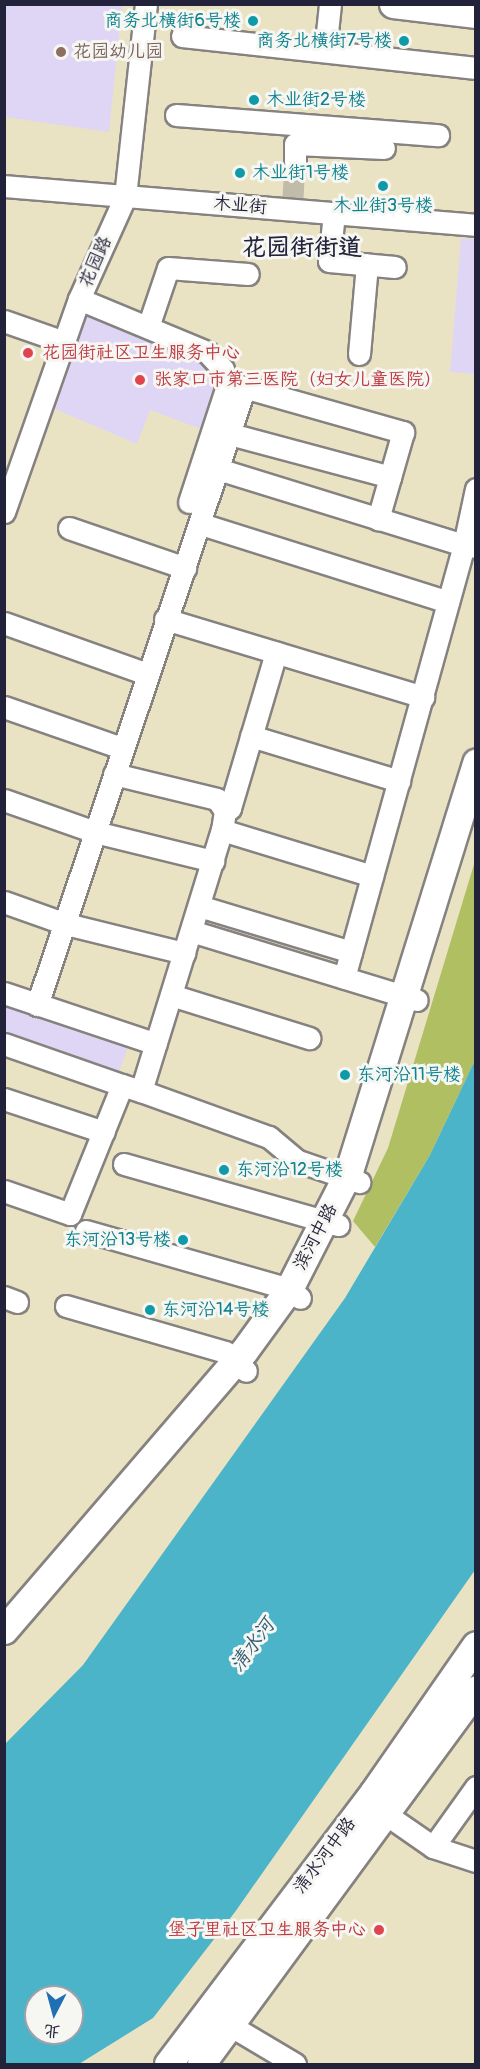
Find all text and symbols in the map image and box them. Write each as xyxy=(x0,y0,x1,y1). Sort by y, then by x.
place label: 商务北横街6号楼 xyxy=(105,10,241,32)
marker: 商务北横街6号楼 xyxy=(246,14,260,28)
place label: 商务北横街7号楼 xyxy=(256,30,392,52)
marker: 商务北横街7号楼 xyxy=(397,34,411,48)
place label: 花园幼儿园 xyxy=(73,41,163,63)
marker: 花园幼儿园 xyxy=(54,45,68,59)
place label: 木业街2号楼 xyxy=(266,89,366,111)
marker: 木业街2号楼 xyxy=(247,93,261,107)
place label: 木业街1号楼 xyxy=(252,162,349,184)
marker: 木业街1号楼 xyxy=(233,166,247,180)
marker: 木业街3号楼 xyxy=(376,179,390,193)
street label: 木业街 xyxy=(212,193,268,219)
place label: 木业街3号楼 xyxy=(333,195,433,217)
street label: 花园路 xyxy=(75,233,117,291)
district label: 花园街街道 xyxy=(242,234,362,262)
place label: 花园街社区卫生服务中心 xyxy=(42,342,240,364)
marker: 花园街社区卫生服务中心 xyxy=(19,344,37,362)
place label: 张家口市第三医院（妇女儿童医院） xyxy=(154,369,442,391)
marker: 张家口市第三医院（妇女儿童医院） xyxy=(131,371,149,389)
place label: 东河沿11号楼 xyxy=(357,1064,461,1086)
marker: 东河沿11号楼 xyxy=(338,1068,352,1082)
place label: 东河沿12号楼 xyxy=(236,1159,343,1181)
marker: 东河沿12号楼 xyxy=(217,1163,231,1177)
street label: 滨河中路 xyxy=(290,1200,342,1274)
place label: 东河沿13号楼 xyxy=(64,1229,171,1251)
marker: 东河沿13号楼 xyxy=(176,1233,190,1247)
place label: 东河沿14号楼 xyxy=(162,1299,269,1321)
marker: 东河沿14号楼 xyxy=(143,1303,157,1317)
water label: 清水河 xyxy=(225,1614,279,1676)
street label: 清水河中路 xyxy=(289,1814,361,1898)
place label: 堡子里社区卫生服务中心 xyxy=(168,1919,366,1941)
marker: 堡子里社区卫生服务中心 xyxy=(370,1921,388,1939)
north arrow xyxy=(24,1985,84,2045)
text: 北 xyxy=(43,2020,61,2042)

